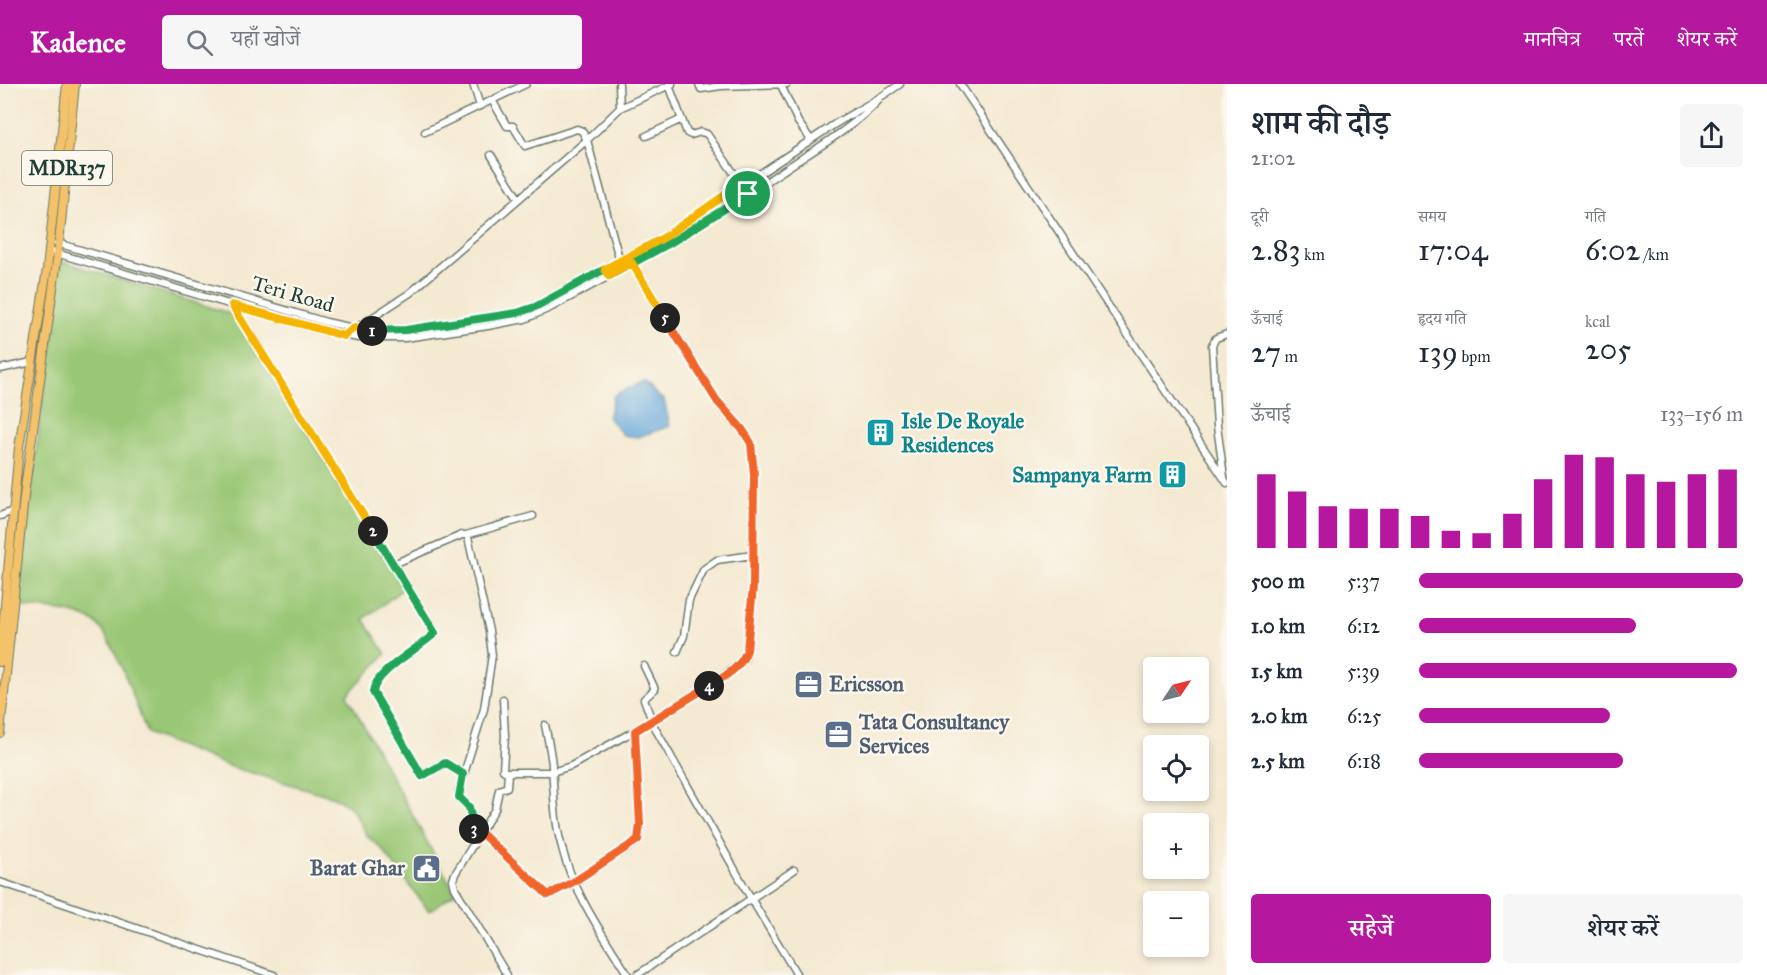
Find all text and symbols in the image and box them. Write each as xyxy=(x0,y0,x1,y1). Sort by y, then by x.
search box xyxy=(162,15,582,69)
text: Kadence xyxy=(30,25,126,60)
text: यहाँ खोजें xyxy=(231,25,300,52)
icon: search xyxy=(183,26,216,59)
text: मानचित्र xyxy=(1524,26,1581,52)
text: परतें xyxy=(1614,26,1644,52)
text: शेयर करें xyxy=(1677,26,1737,52)
text: शाम की दौड़ xyxy=(1251,103,1389,143)
button: share xyxy=(1680,104,1743,167)
text: 21:02 xyxy=(1251,146,1295,170)
road number: MDR137 xyxy=(22,151,112,185)
pin xyxy=(722,168,773,219)
icon: arrive xyxy=(731,177,764,210)
text: दूरी xyxy=(1251,207,1268,226)
text: समय xyxy=(1418,207,1446,226)
text: गति xyxy=(1585,207,1606,226)
text: 2.83 xyxy=(1251,232,1301,268)
text: 17:04 xyxy=(1418,232,1488,268)
text: 6:02 xyxy=(1585,232,1640,268)
text: km xyxy=(1301,245,1325,264)
text: /km xyxy=(1640,245,1669,264)
street label: Teri Road xyxy=(249,270,338,318)
pin: 5 xyxy=(650,303,680,333)
text: 5 xyxy=(661,308,669,327)
text: ऊँचाई xyxy=(1251,309,1283,328)
text: हृदय गति xyxy=(1418,309,1466,328)
text: kcal xyxy=(1585,312,1610,331)
pin: 1 xyxy=(357,316,387,346)
text: 1 xyxy=(369,321,375,340)
text: 205 xyxy=(1585,331,1631,367)
text: 27 xyxy=(1251,334,1281,370)
text: 139 xyxy=(1418,334,1458,370)
text: m xyxy=(1281,347,1298,366)
text: bpm xyxy=(1458,347,1491,366)
text: ऊँचाई xyxy=(1251,402,1290,426)
text: 133–156 m xyxy=(1660,402,1743,426)
place label: Isle De Royale Residences xyxy=(901,408,1025,458)
building icon: Isle De Royale Residences xyxy=(864,417,896,449)
building icon: Sampanya Farm xyxy=(1157,459,1189,491)
place label: Sampanya Farm xyxy=(1012,462,1152,488)
pin: 2 xyxy=(358,516,388,546)
text: 2 xyxy=(369,521,377,540)
text: 500 m xyxy=(1251,569,1305,593)
text: 5:37 xyxy=(1347,569,1380,593)
text: 1.0 km xyxy=(1251,614,1305,638)
text: 6:12 xyxy=(1347,614,1380,638)
north arrow xyxy=(1143,657,1209,723)
map controls xyxy=(1143,657,1209,957)
text: 1.5 km xyxy=(1251,659,1302,683)
text: 5:39 xyxy=(1347,659,1380,683)
office icon: Ericsson xyxy=(792,668,824,700)
pin: 4 xyxy=(694,671,724,701)
place label: Ericsson xyxy=(829,671,905,697)
text: 4 xyxy=(705,676,713,695)
text: 2.0 km xyxy=(1251,704,1307,728)
text: 6:25 xyxy=(1347,704,1381,728)
place label: Tata Consultancy Services xyxy=(858,709,1010,759)
office icon: Tata Consultancy Services xyxy=(822,718,854,750)
button: locate xyxy=(1143,735,1209,801)
text: 2.5 km xyxy=(1251,749,1305,773)
text: 6:18 xyxy=(1347,749,1381,773)
button: + xyxy=(1143,813,1209,879)
pin: 3 xyxy=(459,814,489,844)
text: 3 xyxy=(471,819,477,838)
public building icon: Barat Ghar xyxy=(410,852,442,884)
place label: Barat Ghar xyxy=(310,855,406,881)
button: − xyxy=(1143,891,1209,957)
button: सहेजें xyxy=(1251,894,1491,963)
button: शेयर करें xyxy=(1503,894,1743,963)

